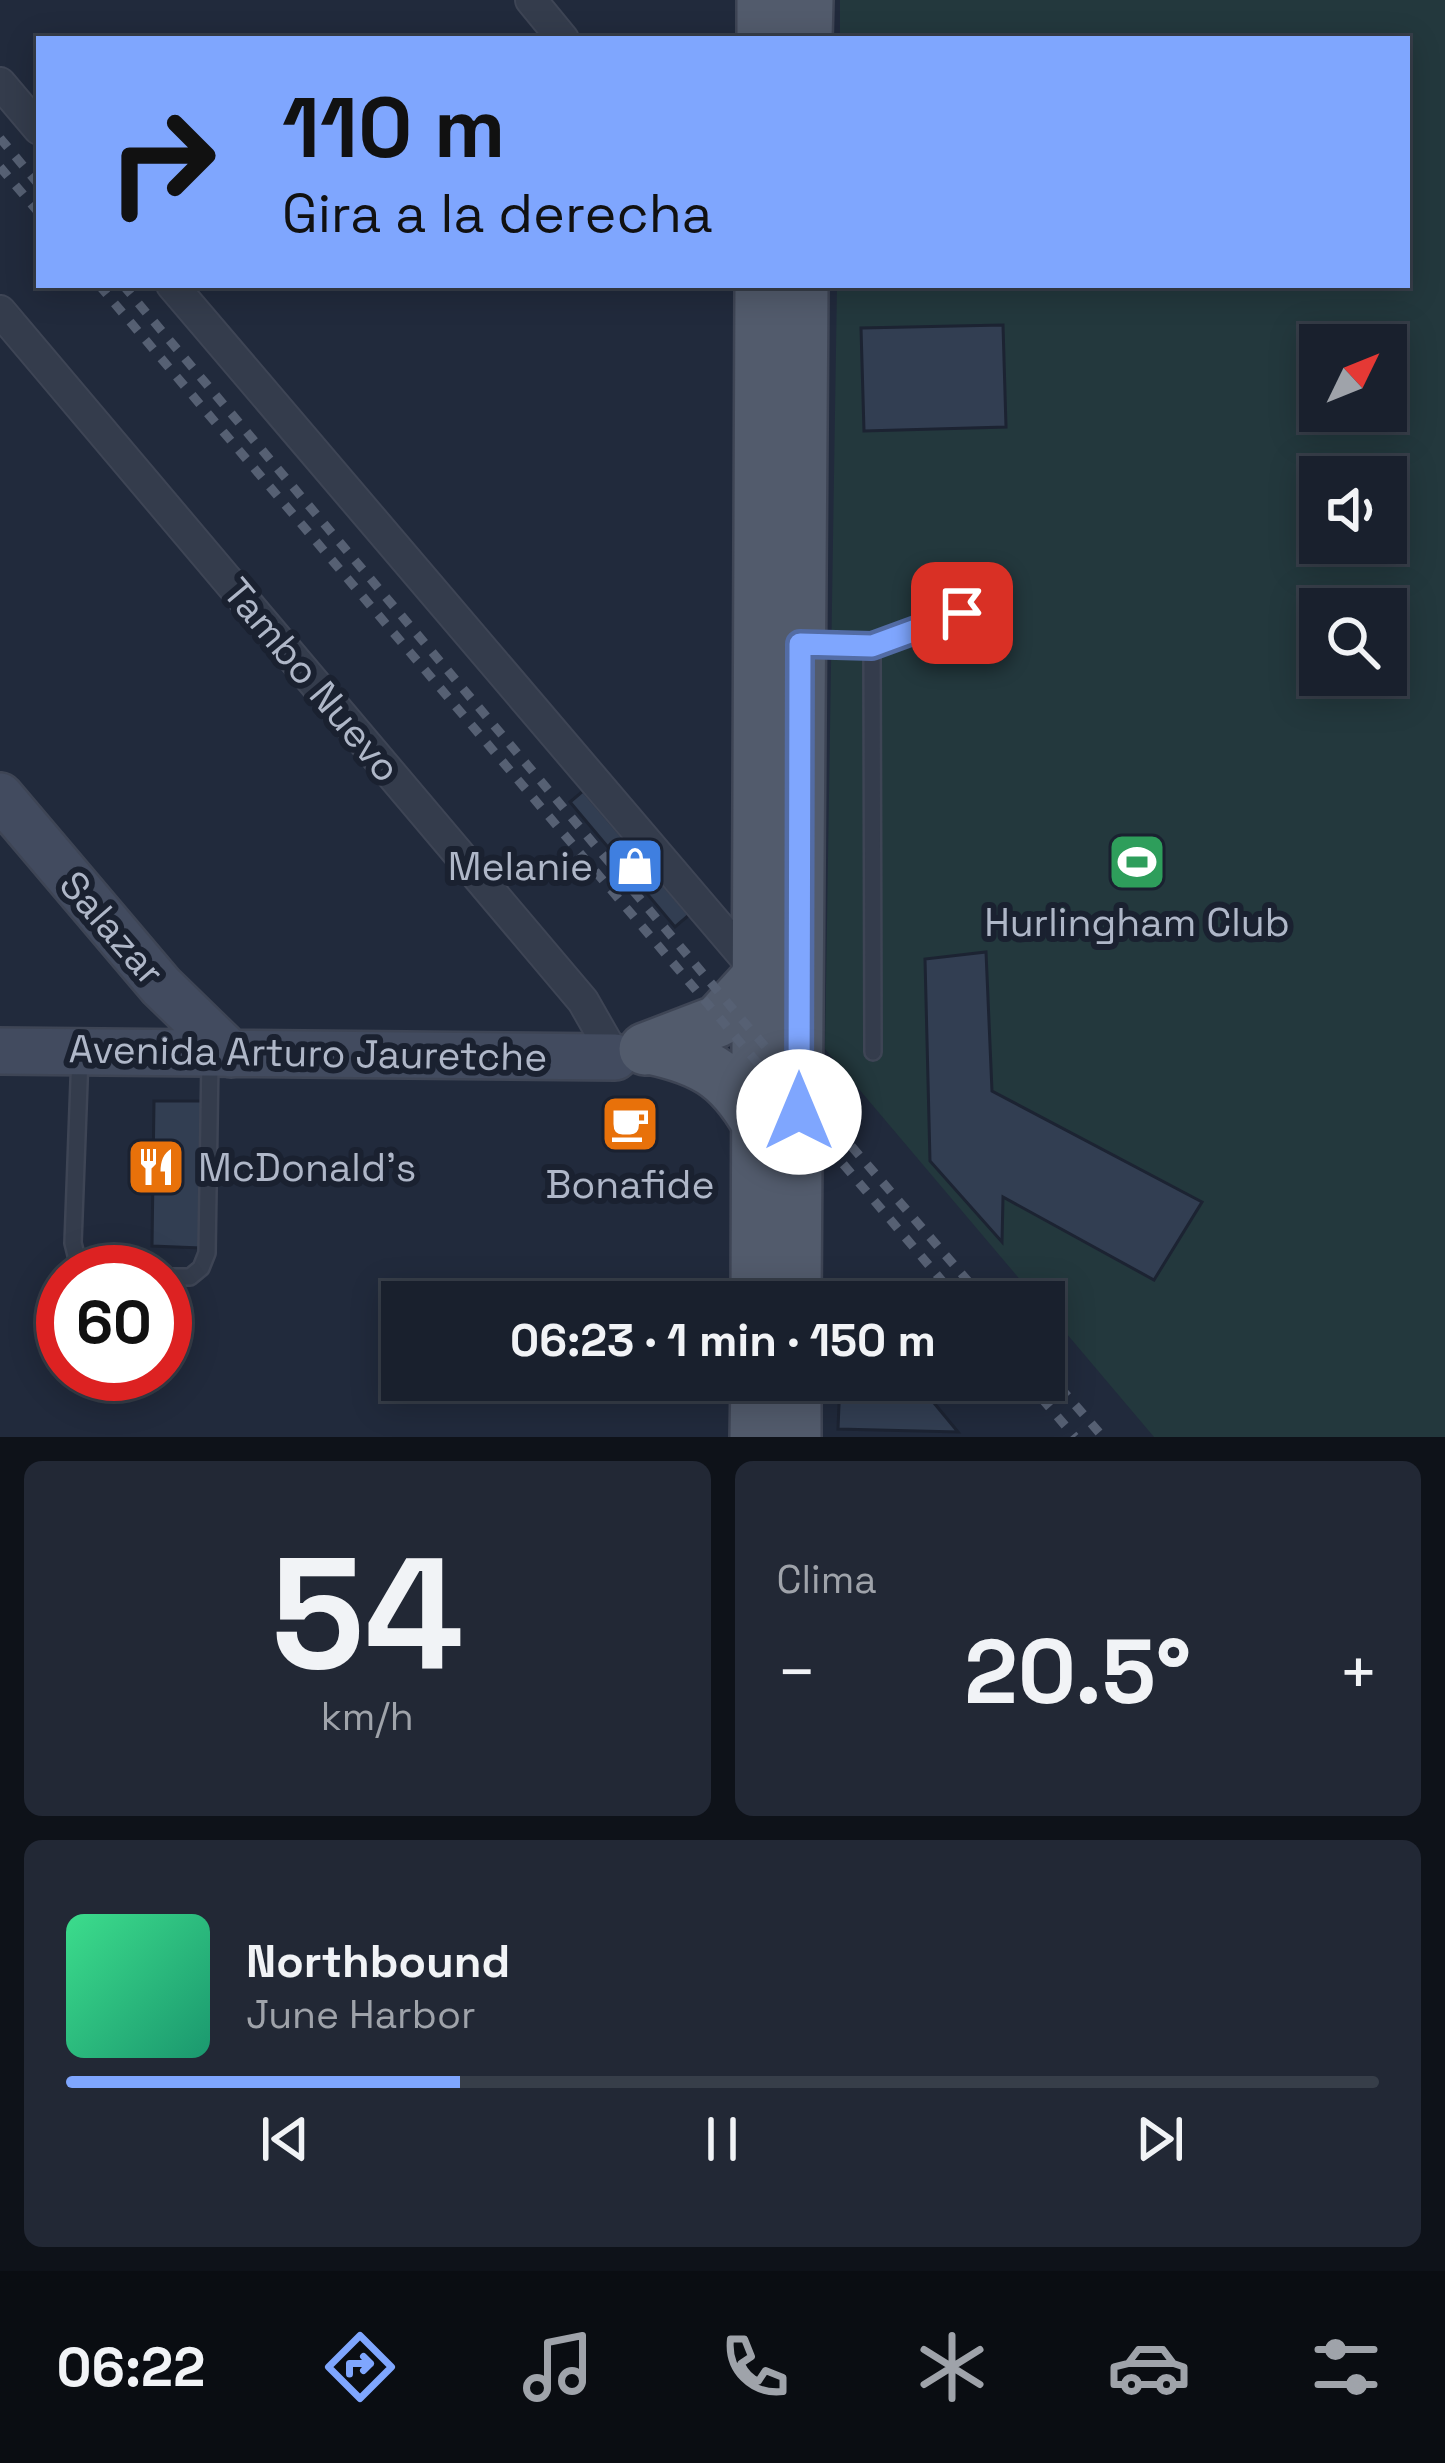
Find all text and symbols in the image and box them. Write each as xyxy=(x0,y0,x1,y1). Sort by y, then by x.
text: 110 m xyxy=(282,74,505,182)
icon: right xyxy=(84,84,240,240)
text: Gira a la derecha xyxy=(282,179,713,248)
north arrow xyxy=(1299,324,1407,432)
map controls xyxy=(1299,324,1407,696)
button: sound xyxy=(1299,456,1407,564)
pin xyxy=(911,562,1013,664)
street label: Tambo Nuevo xyxy=(213,568,411,792)
icon: arrive xyxy=(929,580,995,646)
button: search xyxy=(1299,588,1407,696)
sports icon: Hurlingham Club xyxy=(1106,831,1168,893)
shop icon: Melanie xyxy=(604,835,666,897)
place label: Melanie xyxy=(448,842,593,891)
street label: Salazar xyxy=(49,861,175,995)
place label: Hurlingham Club xyxy=(984,898,1290,947)
street label: Avenida Arturo Jauretche xyxy=(68,1024,548,1082)
position arrow xyxy=(736,1049,862,1175)
cafe icon: Bonafide xyxy=(599,1093,661,1155)
restaurant icon: McDonald's xyxy=(125,1136,187,1198)
place label: McDonald's xyxy=(198,1143,416,1192)
place label: Bonafide xyxy=(545,1160,715,1209)
speed limit sign: 60 xyxy=(36,1245,192,1401)
text: 06:23 · 1 min · 150 m xyxy=(510,1312,936,1369)
text: 54 xyxy=(271,1514,464,1714)
text: Clima xyxy=(777,1555,877,1604)
text: 20.5° xyxy=(964,1614,1191,1729)
text: − xyxy=(777,1630,817,1714)
text: + xyxy=(1338,1630,1379,1714)
text: km/h xyxy=(321,1692,414,1741)
text: Northbound xyxy=(246,1933,510,1990)
text: June Harbor xyxy=(246,1990,476,2039)
icon: previous xyxy=(252,2106,318,2172)
icon: pause xyxy=(689,2106,755,2172)
icon: next xyxy=(1127,2106,1193,2172)
icon: directions xyxy=(318,2325,402,2409)
icon: music xyxy=(516,2325,600,2409)
icon: phone xyxy=(713,2325,797,2409)
icon: climate xyxy=(910,2325,994,2409)
icon: car xyxy=(1107,2325,1191,2409)
icon: filters xyxy=(1304,2325,1388,2409)
text: 06:22 xyxy=(57,2333,205,2402)

